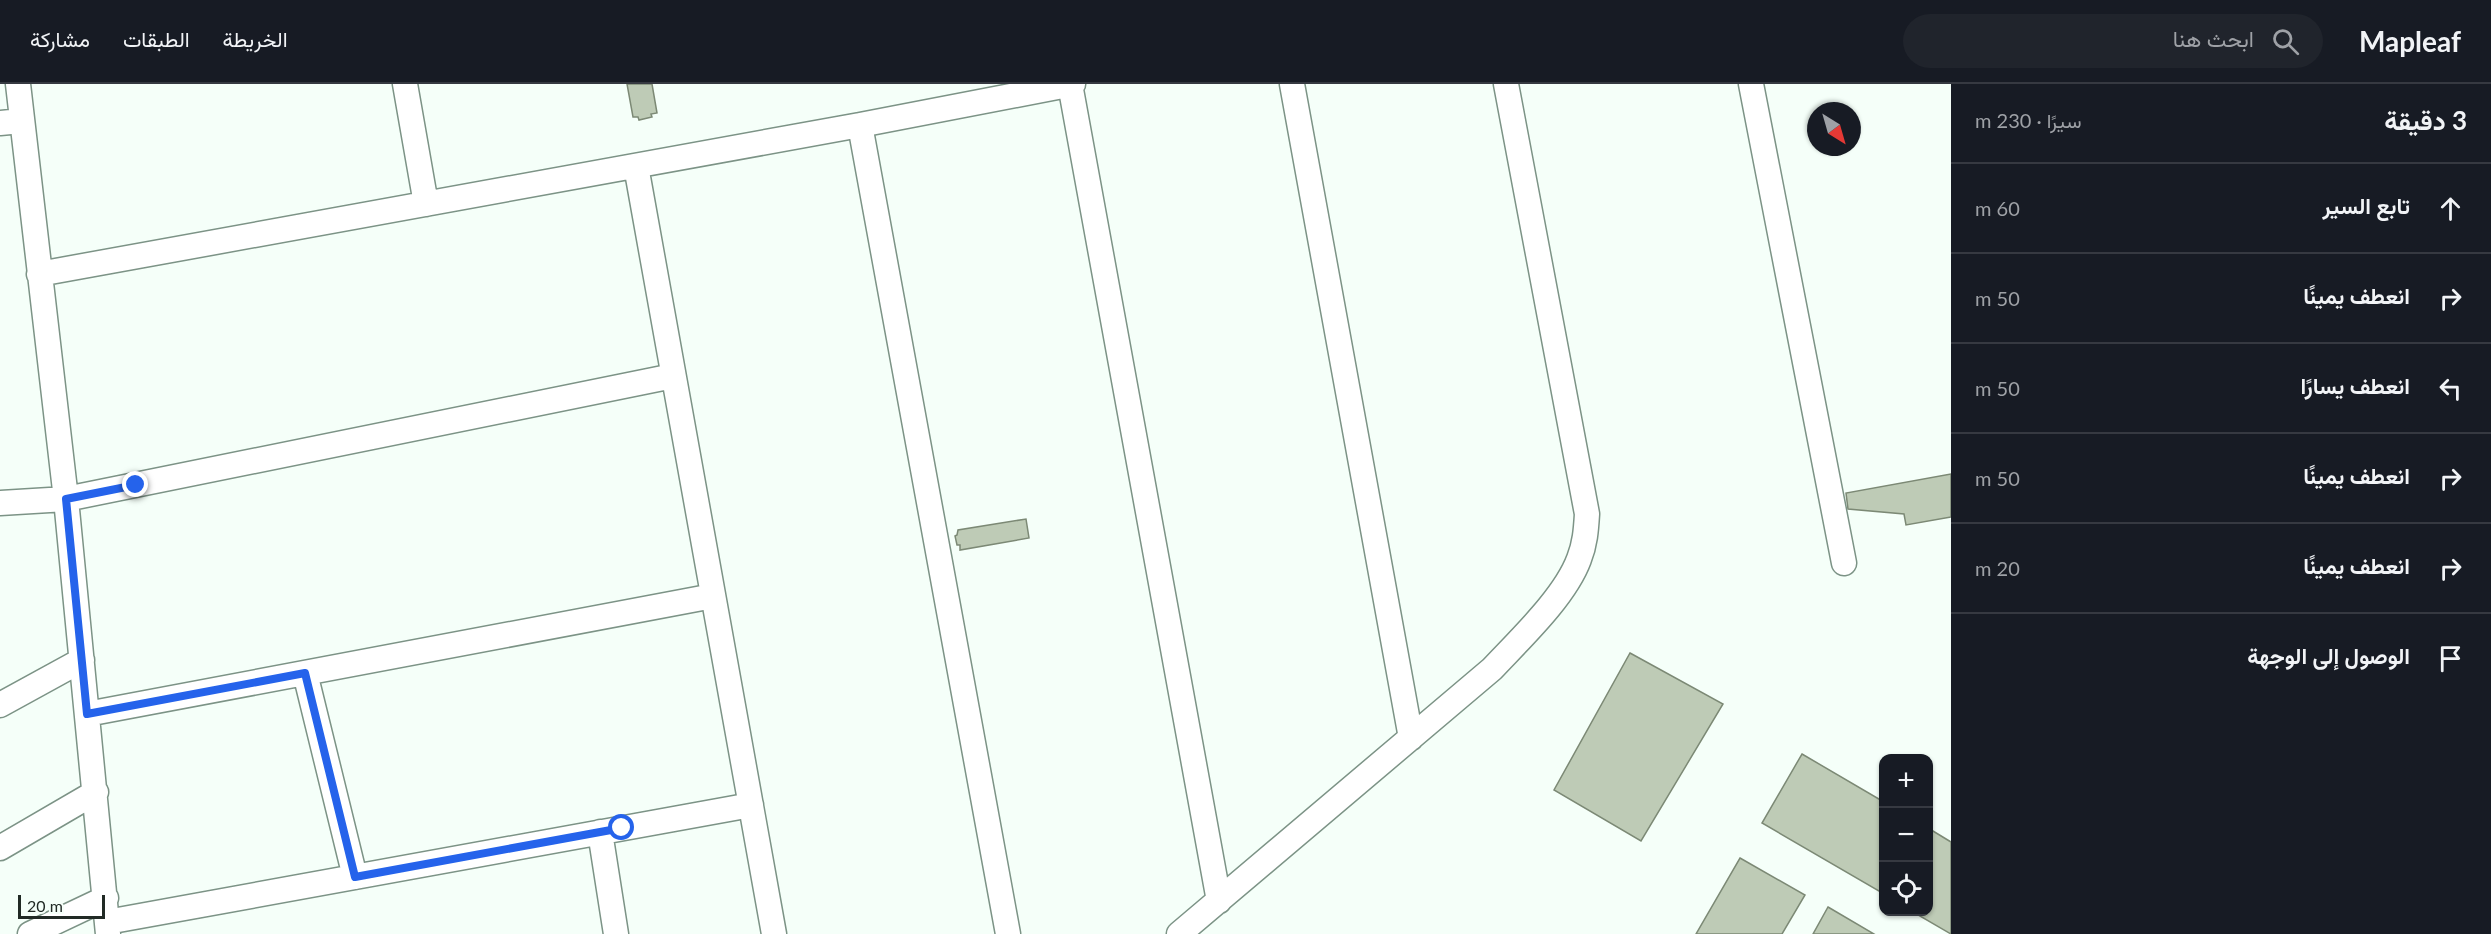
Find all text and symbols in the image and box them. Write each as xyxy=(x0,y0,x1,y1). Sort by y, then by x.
search box xyxy=(1903,14,2323,68)
text: Mapleaf xyxy=(2359,24,2461,58)
text: ابحث هنا xyxy=(2173,25,2254,52)
icon: search xyxy=(2269,25,2302,58)
text: مشاركة xyxy=(30,26,90,51)
text: الطبقات xyxy=(123,26,190,51)
text: الخريطة xyxy=(223,26,288,51)
north arrow xyxy=(1807,102,1861,156)
text: 3 دقيقة xyxy=(2384,104,2467,136)
text: سيرًا · 230 m xyxy=(1975,108,2082,132)
text: تابع السير xyxy=(2323,192,2410,219)
icon: ahead xyxy=(2434,192,2467,225)
text: 60 m xyxy=(1975,196,2020,220)
text: انعطف يمينًا xyxy=(2303,282,2410,309)
icon: right xyxy=(2434,282,2467,315)
text: 50 m xyxy=(1975,286,2020,310)
text: انعطف يسارًا xyxy=(2301,372,2410,399)
icon: left xyxy=(2434,372,2467,405)
text: 50 m xyxy=(1975,376,2020,400)
text: انعطف يمينًا xyxy=(2303,462,2410,489)
icon: right xyxy=(2434,462,2467,495)
text: 50 m xyxy=(1975,466,2020,490)
route end xyxy=(122,471,148,497)
text: انعطف يمينًا xyxy=(2303,552,2410,579)
icon: right xyxy=(2434,552,2467,585)
text: 20 m xyxy=(1975,556,2020,580)
text: الوصول إلى الوجهة xyxy=(2247,642,2410,669)
icon: arrive xyxy=(2434,642,2467,675)
map controls xyxy=(1879,754,1933,916)
button: + xyxy=(1879,754,1933,808)
button: − xyxy=(1879,808,1933,862)
route start xyxy=(608,814,634,840)
button: locate xyxy=(1879,862,1933,916)
scale bar xyxy=(18,892,105,920)
text: 20 m xyxy=(27,896,63,915)

